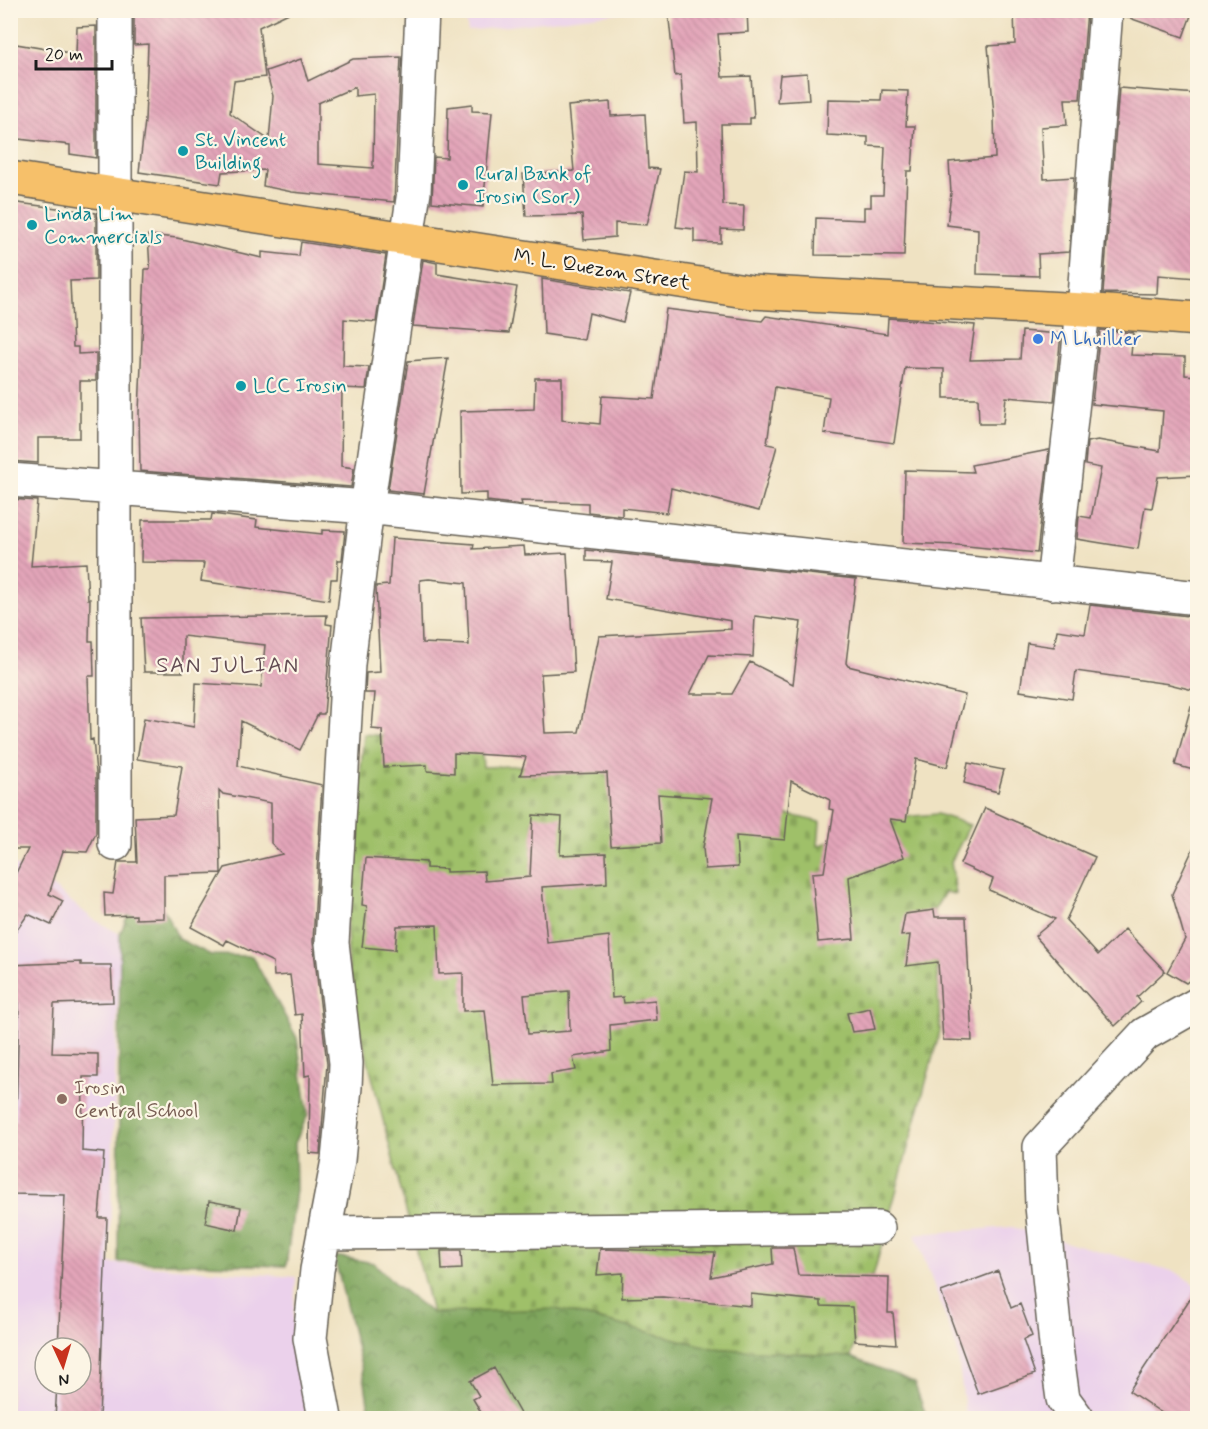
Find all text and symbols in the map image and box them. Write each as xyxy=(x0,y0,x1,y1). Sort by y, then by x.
scale bar xyxy=(36,33,112,71)
text: 20 m xyxy=(45,43,83,67)
place label: St. Vincent Building xyxy=(195,127,286,179)
marker: St. Vincent Building xyxy=(176,144,190,158)
place label: Rural Bank of Irosin (Sor.) xyxy=(475,161,591,211)
marker: Rural Bank of Irosin (Sor.) xyxy=(456,178,470,192)
place label: Linda Lim Commercials xyxy=(44,201,162,251)
marker: Linda Lim Commercials xyxy=(25,218,39,232)
street label: M. L. Quezon Street xyxy=(512,243,693,297)
place label: M Lhuillier xyxy=(1050,326,1142,353)
marker: M Lhuillier xyxy=(1031,332,1045,346)
place label: LCC Irosin xyxy=(253,373,347,400)
marker: LCC Irosin xyxy=(234,379,248,393)
district label: SAN JULIAN xyxy=(156,652,300,680)
place label: Irosin Central School xyxy=(74,1075,198,1125)
marker: Irosin Central School xyxy=(55,1092,69,1106)
north arrow xyxy=(33,1336,93,1396)
text: N xyxy=(58,1369,70,1390)

